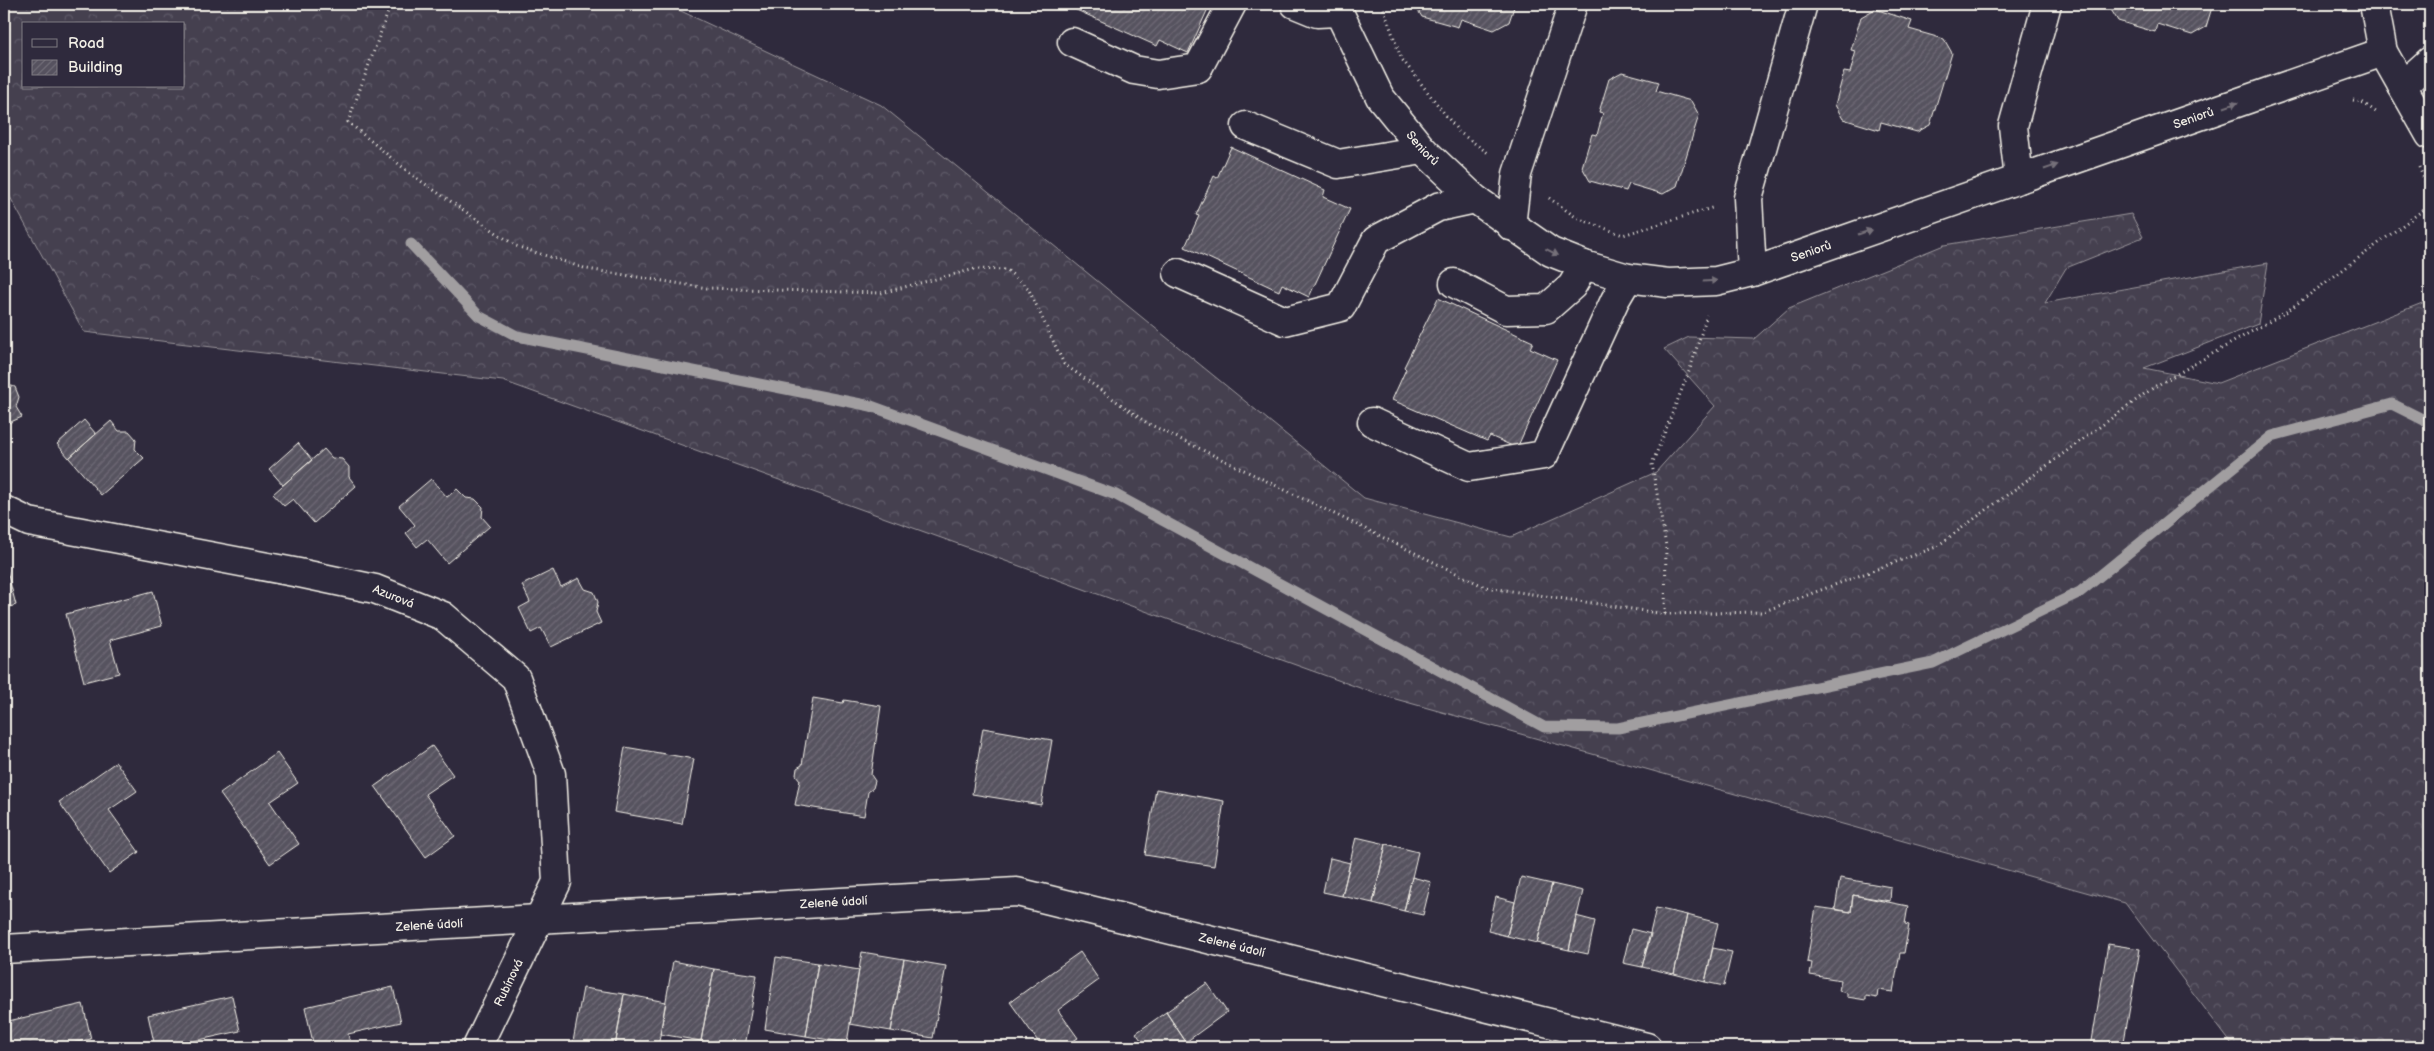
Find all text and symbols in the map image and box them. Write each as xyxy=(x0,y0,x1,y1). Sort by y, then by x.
legend xyxy=(22,22,185,88)
text: Road xyxy=(68,34,104,53)
text: Building xyxy=(68,58,123,77)
one-way arrow xyxy=(2224,101,2239,109)
street label: Seniorů xyxy=(2171,104,2216,132)
street label: Seniorů xyxy=(1403,128,1442,169)
one-way arrow xyxy=(2044,163,2059,171)
one-way arrow xyxy=(1857,228,1872,236)
street label: Seniorů xyxy=(1789,237,1833,265)
one-way arrow xyxy=(1545,248,1560,256)
one-way arrow xyxy=(1702,276,1718,284)
street label: Azurová xyxy=(371,581,416,611)
street label: Zelené údolí xyxy=(799,893,868,912)
street label: Zelené údolí xyxy=(394,916,463,935)
street label: Zelené údolí xyxy=(1197,929,1267,960)
street label: Rubínová xyxy=(491,957,527,1009)

